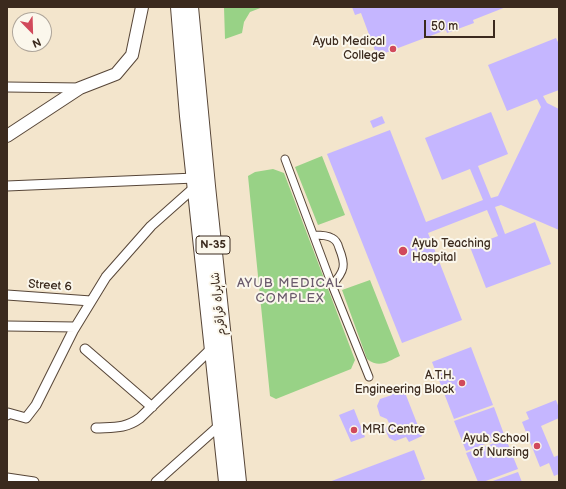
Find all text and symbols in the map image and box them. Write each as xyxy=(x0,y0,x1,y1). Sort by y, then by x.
north arrow xyxy=(12,12,52,52)
scale bar xyxy=(426,12,497,38)
text: 50 m xyxy=(431,19,458,34)
text: N xyxy=(30,35,43,50)
place label: Ayub Medical College xyxy=(313,35,385,63)
marker: Ayub Medical College xyxy=(388,44,398,54)
road number: N-35 xyxy=(196,236,230,254)
place label: Ayub Teaching Hospital xyxy=(412,237,491,265)
marker: Ayub Teaching Hospital xyxy=(397,245,409,257)
street label: شاہراہ قراقرم xyxy=(208,271,230,337)
district label: AYUB MEDICAL COMPLEX xyxy=(237,276,343,307)
street label: Street 6 xyxy=(28,277,72,295)
place label: A.T.H. Engineering Block xyxy=(355,369,454,397)
marker: A.T.H. Engineering Block xyxy=(457,378,467,388)
place label: MRI Centre xyxy=(362,423,425,437)
marker: MRI Centre xyxy=(349,425,359,435)
place label: Ayub School of Nursing xyxy=(463,432,529,460)
marker: Ayub School of Nursing xyxy=(532,441,542,451)

